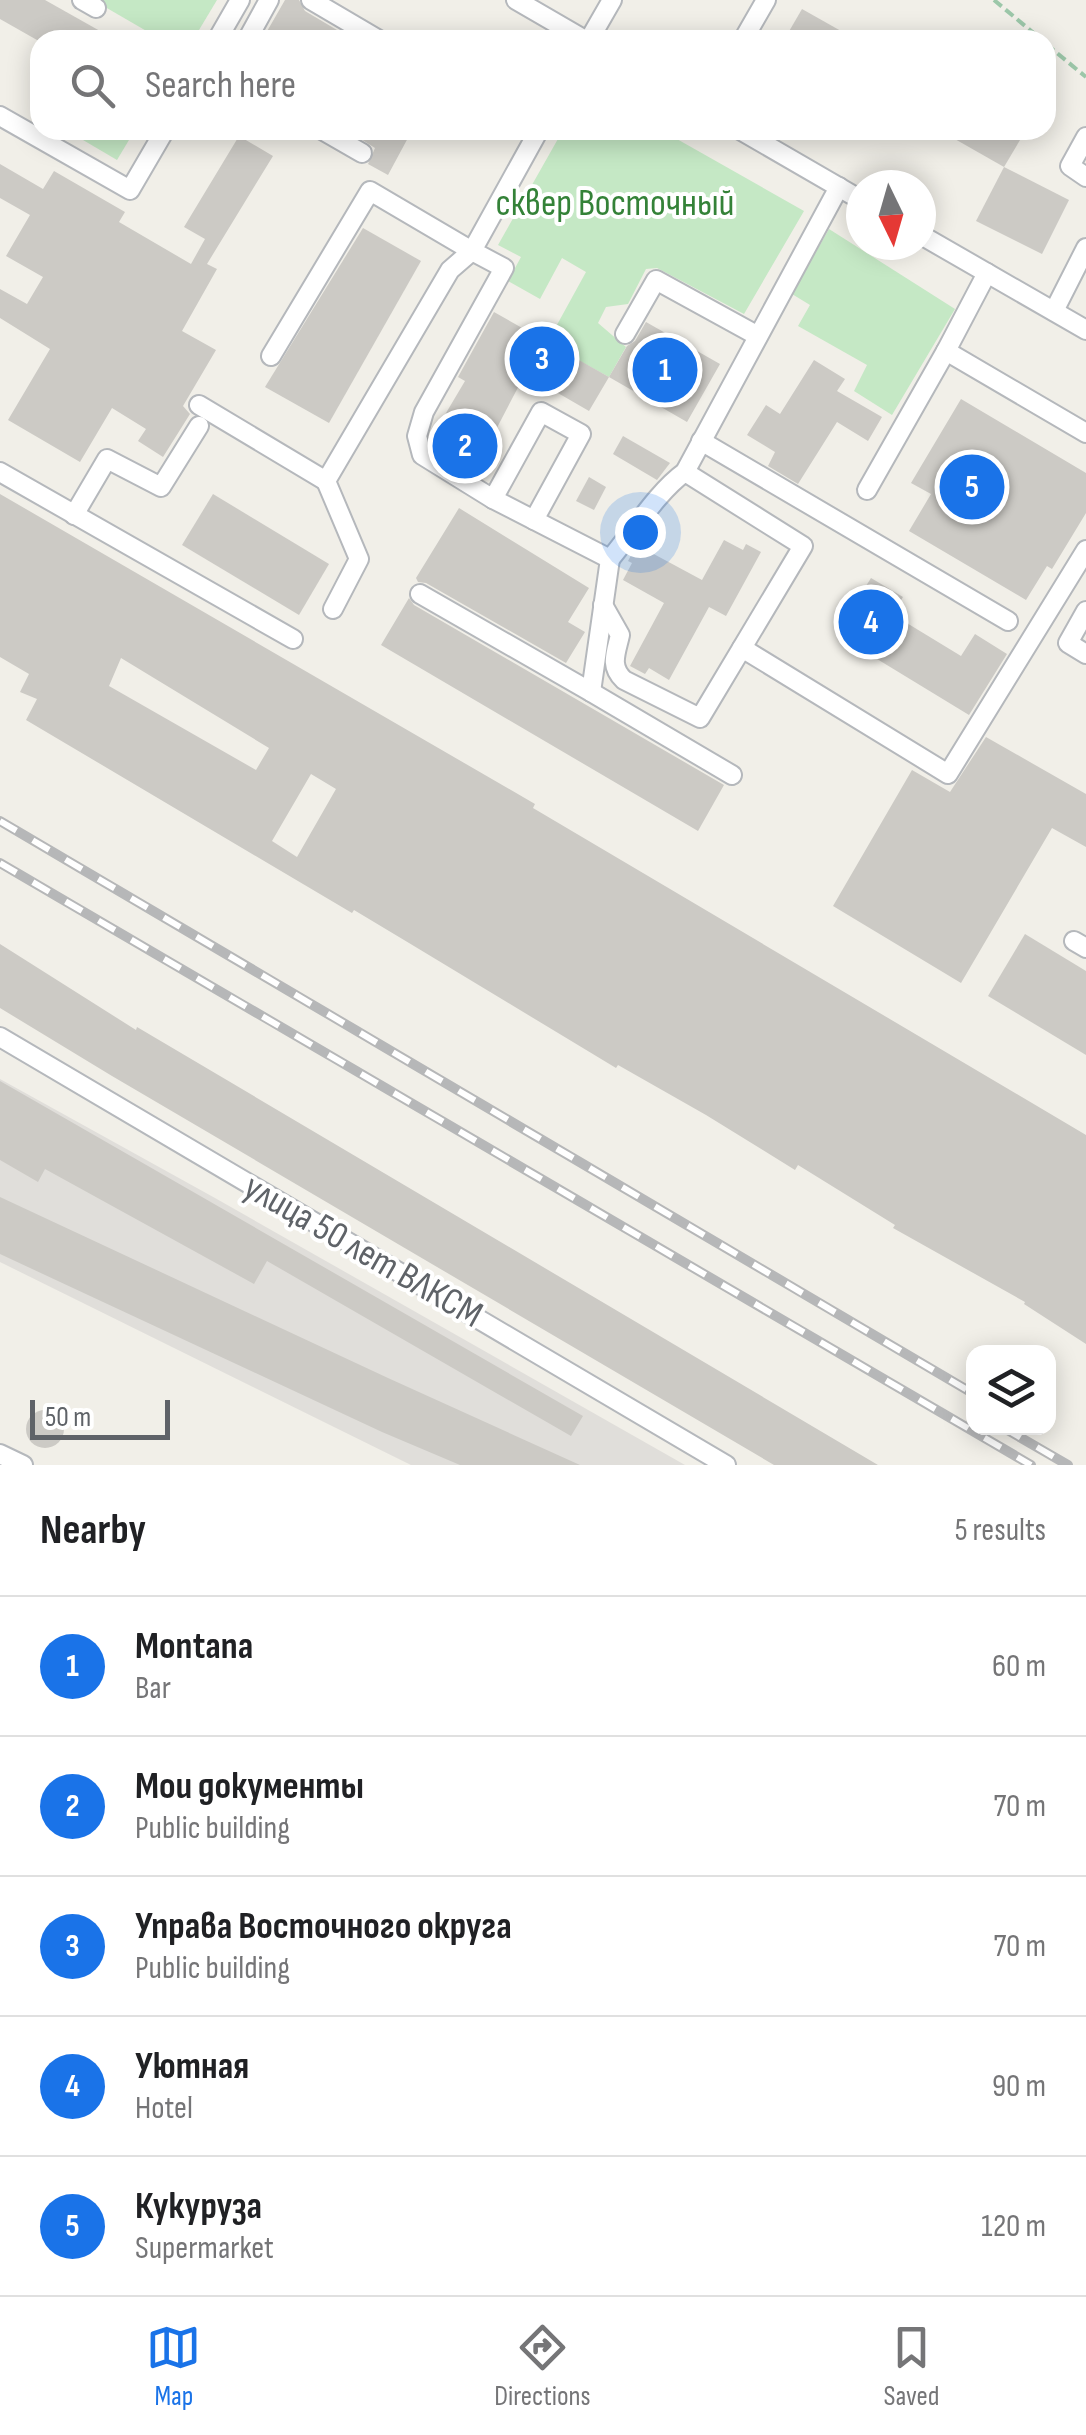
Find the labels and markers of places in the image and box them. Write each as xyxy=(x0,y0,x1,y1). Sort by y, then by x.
pin: 3 xyxy=(510,322,574,396)
pin: 1 xyxy=(632,332,698,408)
pin: 2 xyxy=(432,408,498,484)
pin: 5 xyxy=(940,450,1004,524)
pin: 4 xyxy=(838,584,904,660)

